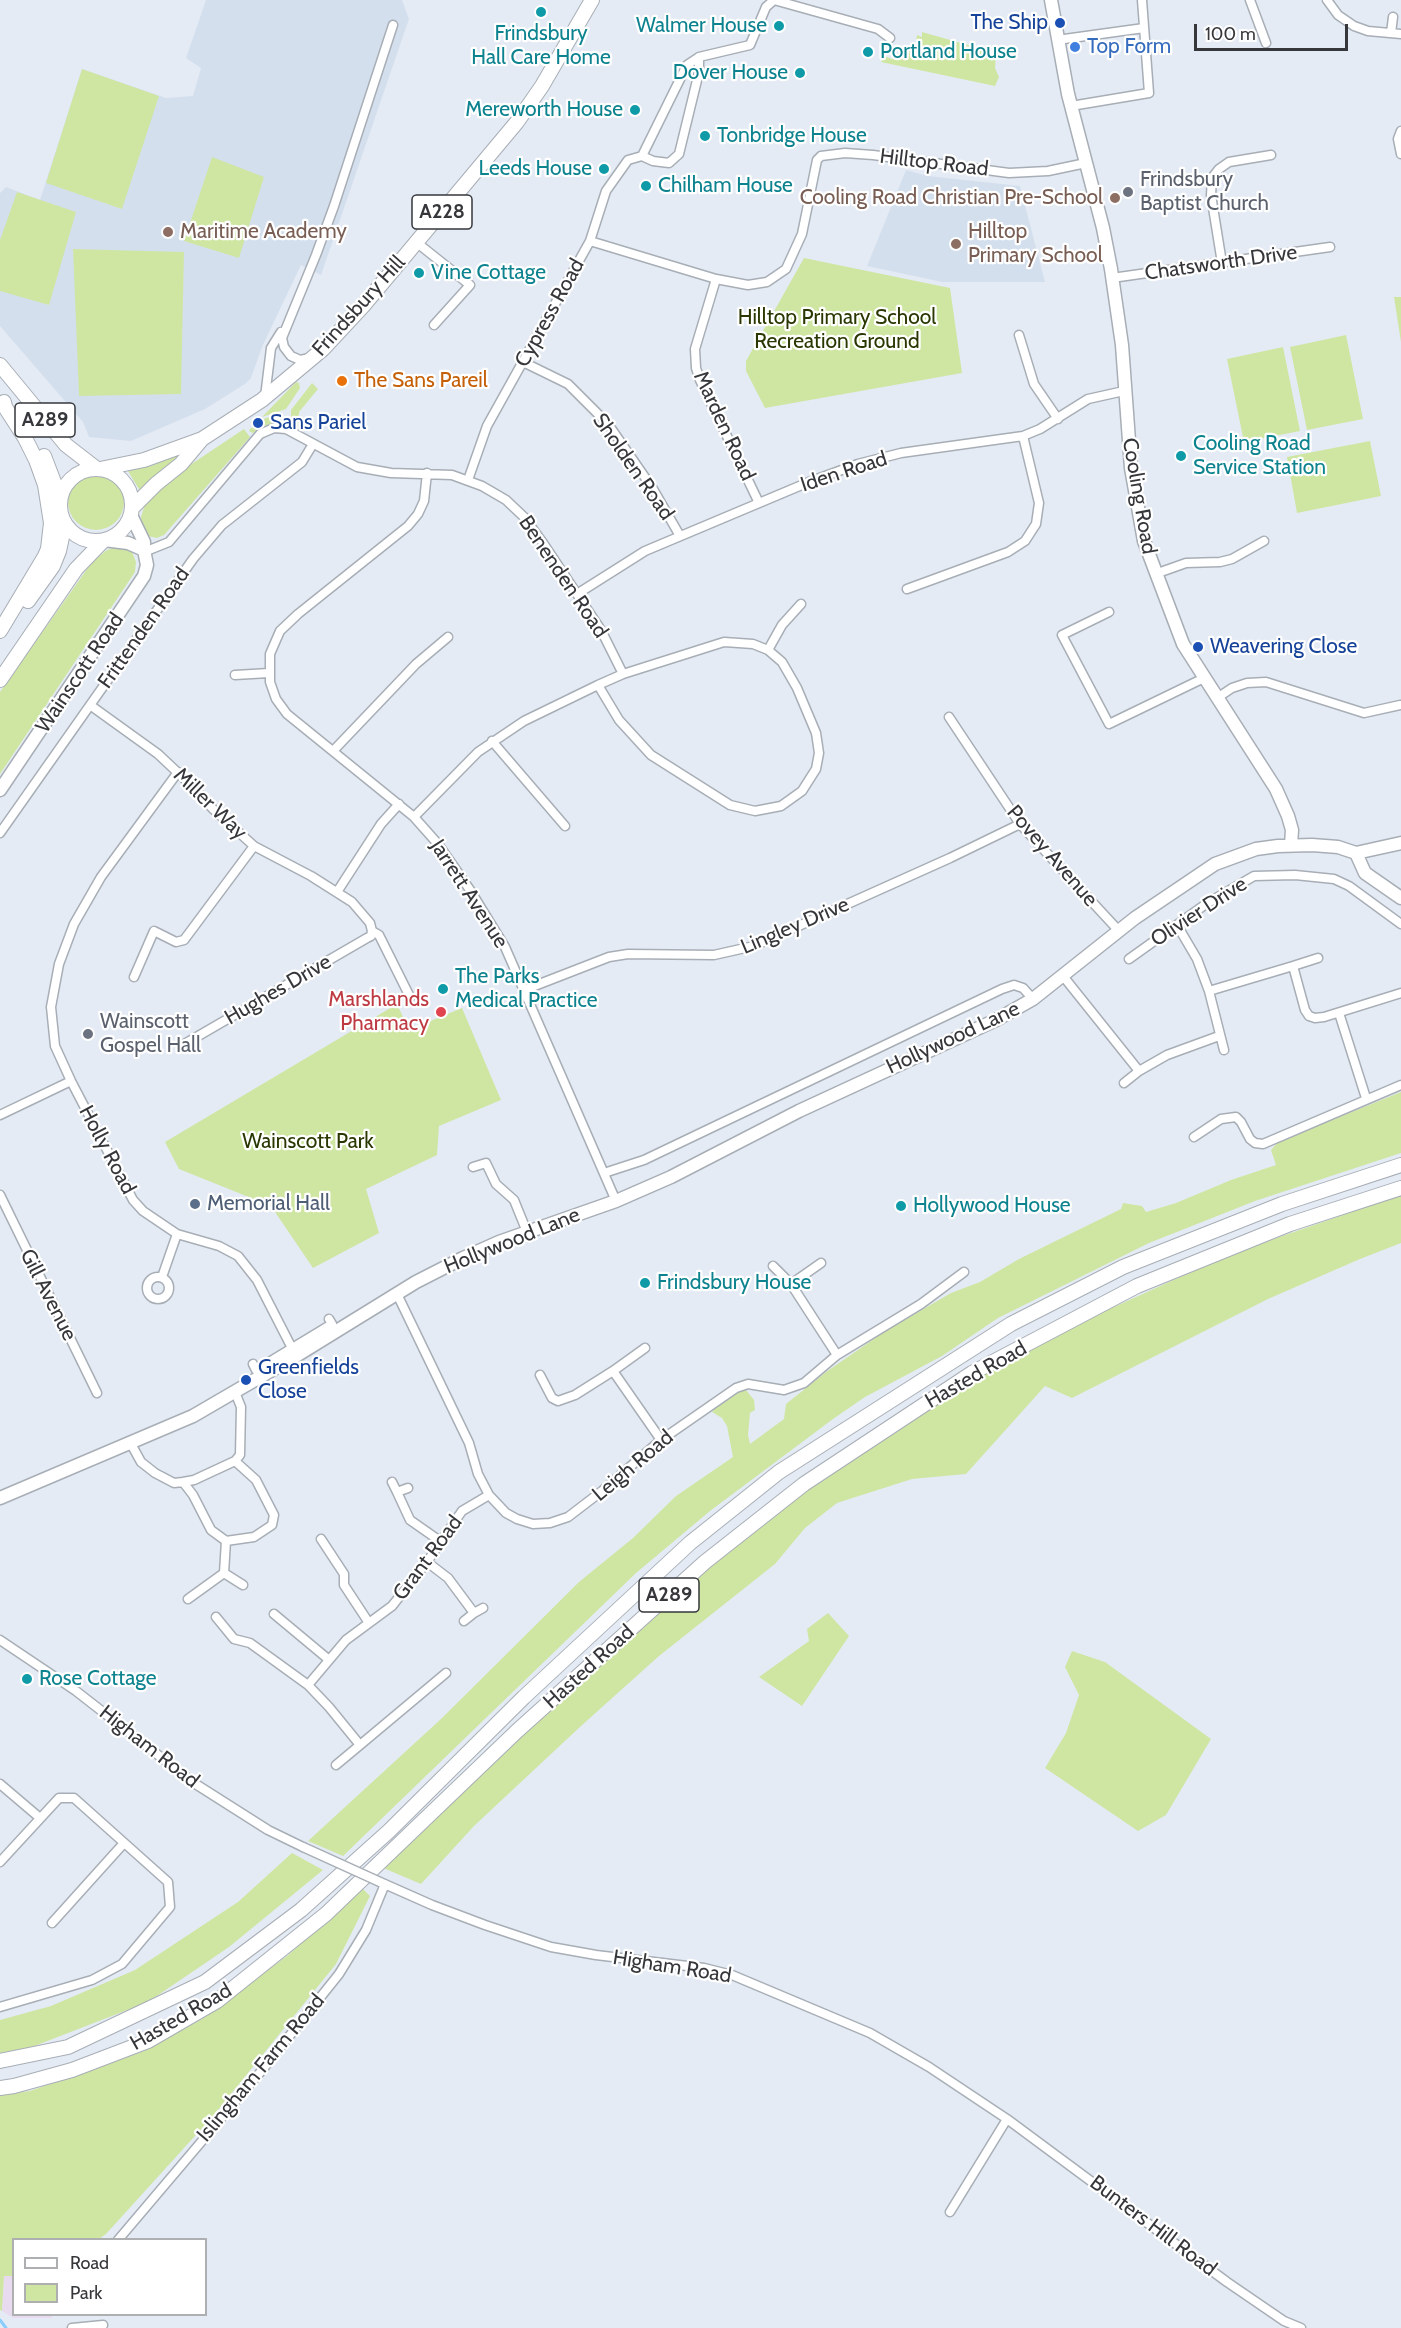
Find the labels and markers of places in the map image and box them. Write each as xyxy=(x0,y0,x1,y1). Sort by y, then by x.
marker: Frindsbury Hall Care Home xyxy=(534,5,548,19)
place label: The Ship xyxy=(970,10,1048,36)
place label: Walmer House xyxy=(636,13,767,39)
marker: The Ship xyxy=(1053,16,1067,30)
marker: Walmer House xyxy=(772,19,786,33)
place label: Frindsbury Hall Care Home xyxy=(471,21,611,71)
place label: Top Form xyxy=(1087,34,1171,60)
place label: Portland House xyxy=(880,39,1017,65)
marker: Top Form xyxy=(1068,40,1082,54)
marker: Portland House xyxy=(861,45,875,59)
place label: Dover House xyxy=(673,60,788,86)
marker: Dover House xyxy=(793,66,807,80)
place label: Mereworth House xyxy=(465,97,623,123)
marker: Mereworth House xyxy=(628,103,642,117)
place label: Tonbridge House xyxy=(717,123,867,149)
marker: Tonbridge House xyxy=(698,129,712,143)
place label: Leeds House xyxy=(479,156,592,182)
marker: Leeds House xyxy=(597,162,611,176)
place label: Frindsbury Baptist Church xyxy=(1140,167,1269,217)
place label: Chilham House xyxy=(658,173,793,199)
marker: Chilham House xyxy=(639,179,653,193)
place label: Cooling Road Christian Pre-School xyxy=(800,185,1103,211)
marker: Frindsbury Baptist Church xyxy=(1121,185,1135,199)
marker: Cooling Road Christian Pre-School xyxy=(1108,191,1122,205)
place label: Maritime Academy xyxy=(180,219,347,245)
place label: Hilltop Primary School xyxy=(968,219,1103,269)
marker: Maritime Academy xyxy=(161,225,175,239)
marker: Hilltop Primary School xyxy=(949,237,963,251)
place label: Vine Cottage xyxy=(431,260,546,286)
marker: Vine Cottage xyxy=(412,266,426,280)
place label: The Sans Pareil xyxy=(354,368,488,394)
marker: The Sans Pareil xyxy=(335,374,349,388)
place label: Sans Pariel xyxy=(270,410,366,436)
marker: Sans Pariel xyxy=(251,416,265,430)
place label: Cooling Road Service Station xyxy=(1193,431,1326,481)
marker: Cooling Road Service Station xyxy=(1174,449,1188,463)
place label: Weavering Close xyxy=(1210,634,1357,660)
marker: Weavering Close xyxy=(1191,640,1205,654)
place label: The Parks Medical Practice xyxy=(455,964,598,1014)
marker: The Parks Medical Practice xyxy=(436,982,450,996)
place label: Marshlands Pharmacy xyxy=(328,987,429,1037)
marker: Marshlands Pharmacy xyxy=(434,1005,448,1019)
place label: Wainscott Gospel Hall xyxy=(100,1009,201,1059)
marker: Wainscott Gospel Hall xyxy=(81,1027,95,1041)
place label: Memorial Hall xyxy=(207,1191,330,1217)
place label: Hollywood House xyxy=(913,1193,1071,1219)
marker: Memorial Hall xyxy=(188,1197,202,1211)
marker: Hollywood House xyxy=(894,1199,908,1213)
place label: Frindsbury House xyxy=(657,1270,811,1296)
marker: Frindsbury House xyxy=(638,1276,652,1290)
place label: Greenfields Close xyxy=(258,1355,359,1405)
marker: Greenfields Close xyxy=(239,1373,253,1387)
place label: Rose Cottage xyxy=(39,1666,156,1692)
marker: Rose Cottage xyxy=(20,1672,34,1686)

